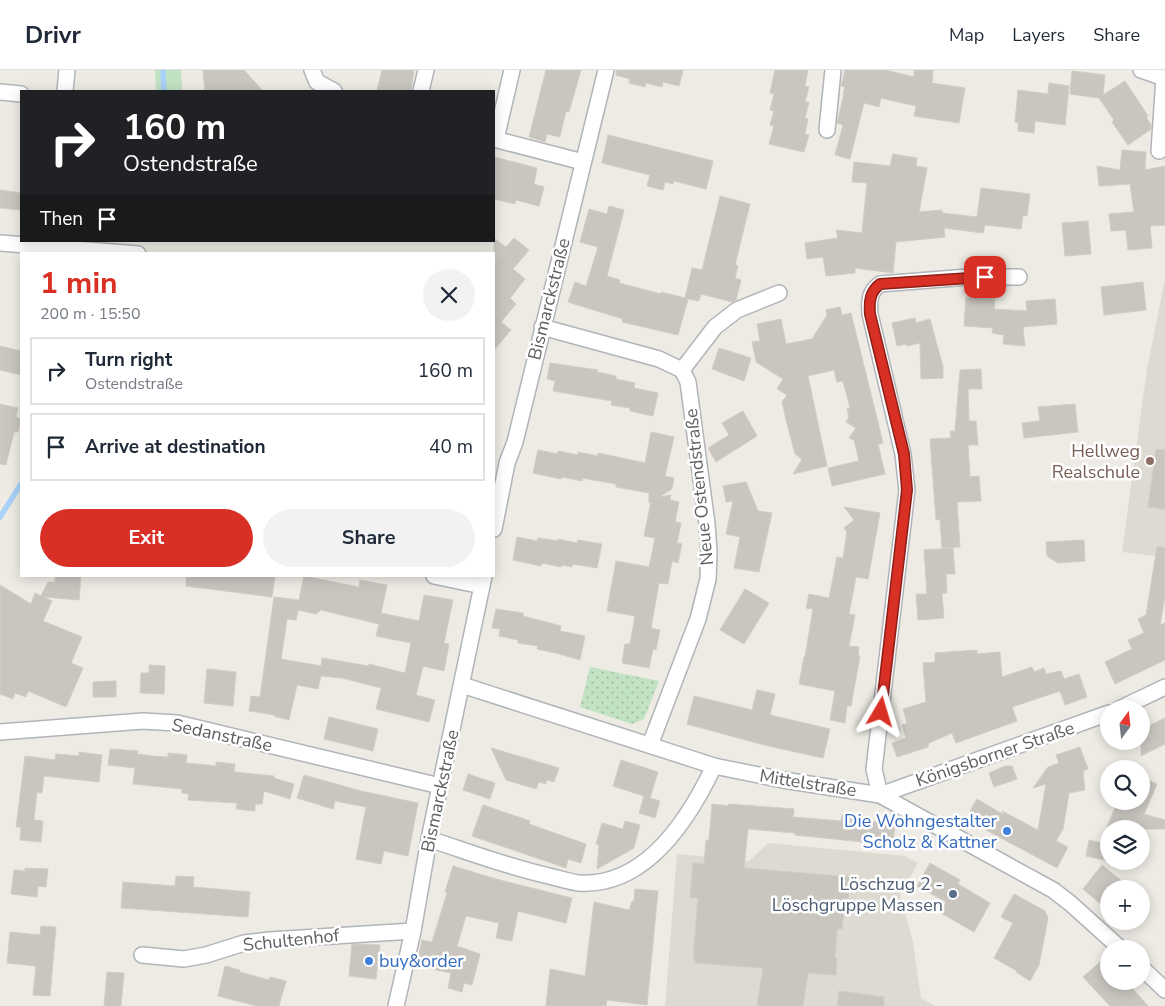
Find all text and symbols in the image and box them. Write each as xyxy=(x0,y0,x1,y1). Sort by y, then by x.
text: Drivr xyxy=(25,19,81,51)
text: Map xyxy=(949,23,984,47)
text: Layers xyxy=(1012,23,1065,47)
text: Share xyxy=(1093,23,1140,47)
text: 160 m xyxy=(123,104,226,151)
icon: right xyxy=(40,110,105,175)
text: Ostendstraße xyxy=(123,149,258,179)
icon: arrive xyxy=(93,205,121,233)
text: Then xyxy=(40,206,83,232)
street label: Bismarckstraße xyxy=(522,236,576,362)
pin xyxy=(964,256,1006,298)
text: 1 min xyxy=(40,263,118,304)
icon: arrive xyxy=(971,263,999,291)
button: close xyxy=(423,269,475,321)
text: 200 m · 15:50 xyxy=(40,303,141,325)
text: Turn right xyxy=(85,347,172,373)
icon: right xyxy=(42,357,70,385)
text: 160 m xyxy=(418,358,473,384)
text: Ostendstraße xyxy=(85,373,183,395)
street label: Neue Ostendstraße xyxy=(679,407,719,567)
icon: arrive xyxy=(42,433,70,461)
text: Arrive at destination xyxy=(85,434,266,460)
text: 40 m xyxy=(429,434,473,460)
place label: Hellweg Realschule xyxy=(1052,439,1140,484)
marker: Hellweg Realschule xyxy=(1144,455,1156,467)
button: Exit xyxy=(40,509,253,567)
button: Share xyxy=(263,509,475,567)
position arrow xyxy=(854,685,906,737)
north arrow xyxy=(1100,700,1150,750)
map controls xyxy=(1100,700,1150,990)
street label: Sedanstraße xyxy=(169,713,275,757)
street label: Königsborner Straße xyxy=(912,716,1078,792)
street label: Bismarckstraße xyxy=(415,727,465,855)
button: search xyxy=(1100,760,1150,810)
street label: Mittelstraße xyxy=(758,763,858,803)
place label: Die Wohngestalter Scholz & Kattner xyxy=(844,809,998,854)
button: layers xyxy=(1100,820,1150,870)
marker: Die Wohngestalter Scholz & Kattner xyxy=(1001,825,1013,837)
place label: Löschzug 2 - Löschgruppe Massen xyxy=(772,872,943,917)
button: + xyxy=(1100,880,1150,930)
marker: Löschzug 2 - Löschgruppe Massen xyxy=(947,888,959,900)
street label: Schultenhof xyxy=(241,923,342,957)
button: − xyxy=(1100,940,1150,990)
place label: buy&order xyxy=(379,949,464,973)
marker: buy&order xyxy=(363,955,375,967)

